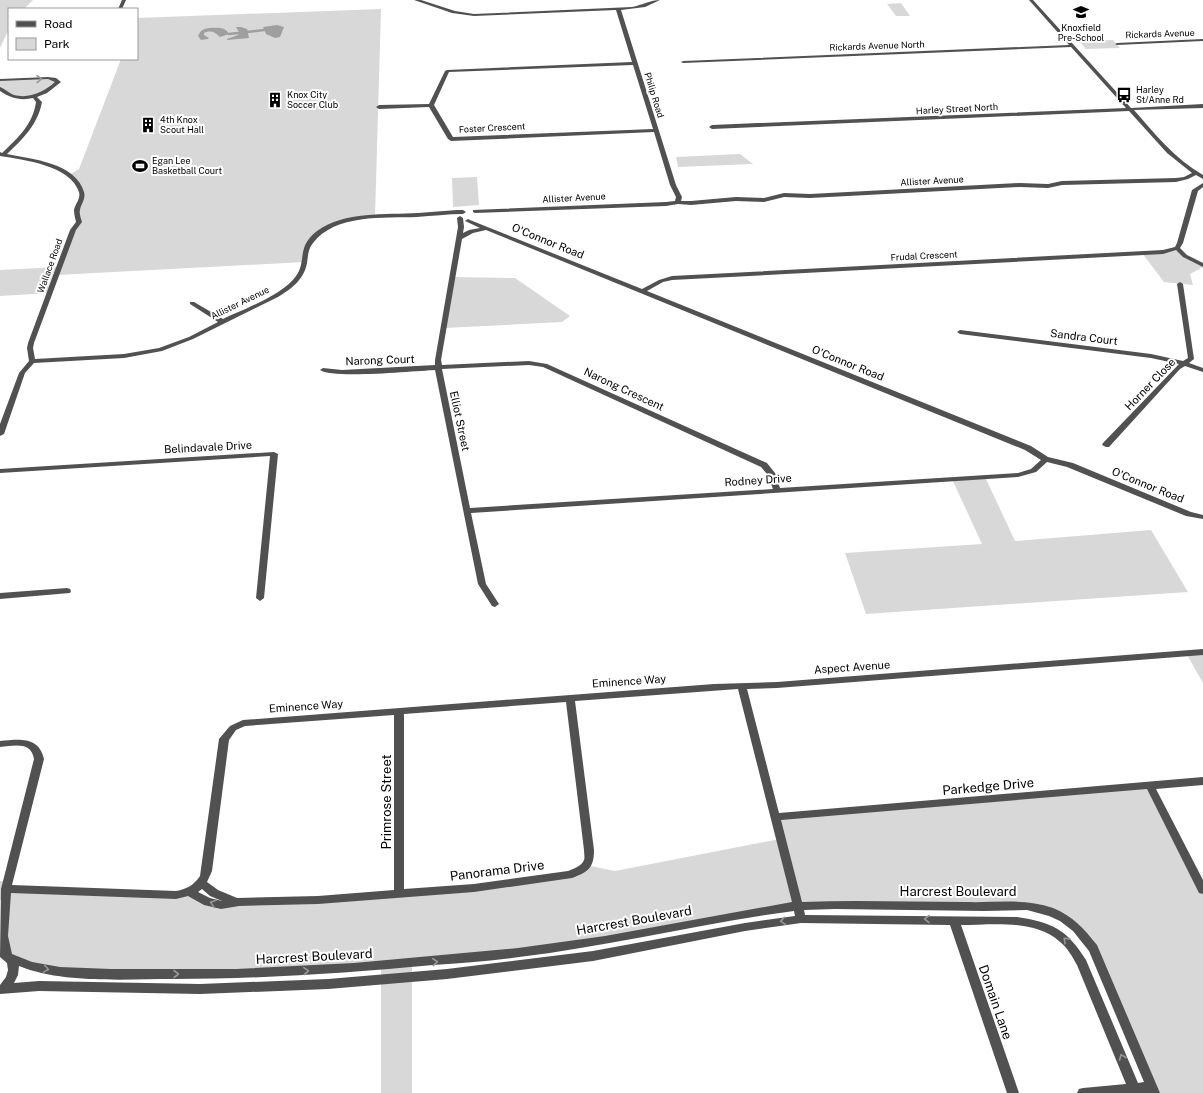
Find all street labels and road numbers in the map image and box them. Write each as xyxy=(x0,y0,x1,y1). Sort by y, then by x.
street label: Rickards Avenue xyxy=(1125,27,1195,40)
street label: Rickards Avenue North xyxy=(829,38,925,53)
street label: Philip Road xyxy=(642,71,667,119)
street label: Harley Street North xyxy=(916,101,998,116)
street label: Foster Crescent xyxy=(458,120,526,135)
street label: Allister Avenue xyxy=(900,173,964,188)
street label: Allister Avenue xyxy=(542,190,606,205)
street label: O'Connor Road xyxy=(510,221,586,261)
street label: Wallace Road xyxy=(35,237,64,294)
street label: Frudal Crescent xyxy=(890,248,958,263)
street label: Allister Avenue xyxy=(209,284,271,321)
street label: Sandra Court xyxy=(1050,327,1118,347)
street label: O'Connor Road xyxy=(810,343,886,383)
street label: Narong Court xyxy=(345,353,415,367)
street label: Horner Close xyxy=(1122,356,1178,412)
street label: Narong Crescent xyxy=(582,365,666,413)
street label: Elliot Street xyxy=(448,390,472,452)
street label: Belindavale Drive xyxy=(164,439,252,455)
street label: O'Connor Road xyxy=(1110,465,1186,505)
street label: Rodney Drive xyxy=(724,472,792,488)
street label: Aspect Avenue xyxy=(813,658,891,676)
street label: Eminence Way xyxy=(592,672,667,690)
street label: Eminence Way xyxy=(269,697,344,715)
street label: Primrose Street xyxy=(379,754,394,850)
street label: Parkedge Drive xyxy=(942,775,1034,798)
street label: Panorama Drive xyxy=(449,857,545,884)
street label: Harcrest Boulevard xyxy=(900,884,1016,899)
street label: Harcrest Boulevard xyxy=(575,903,693,938)
street label: Harcrest Boulevard xyxy=(255,946,373,967)
street label: Domain Lane xyxy=(976,963,1015,1042)

